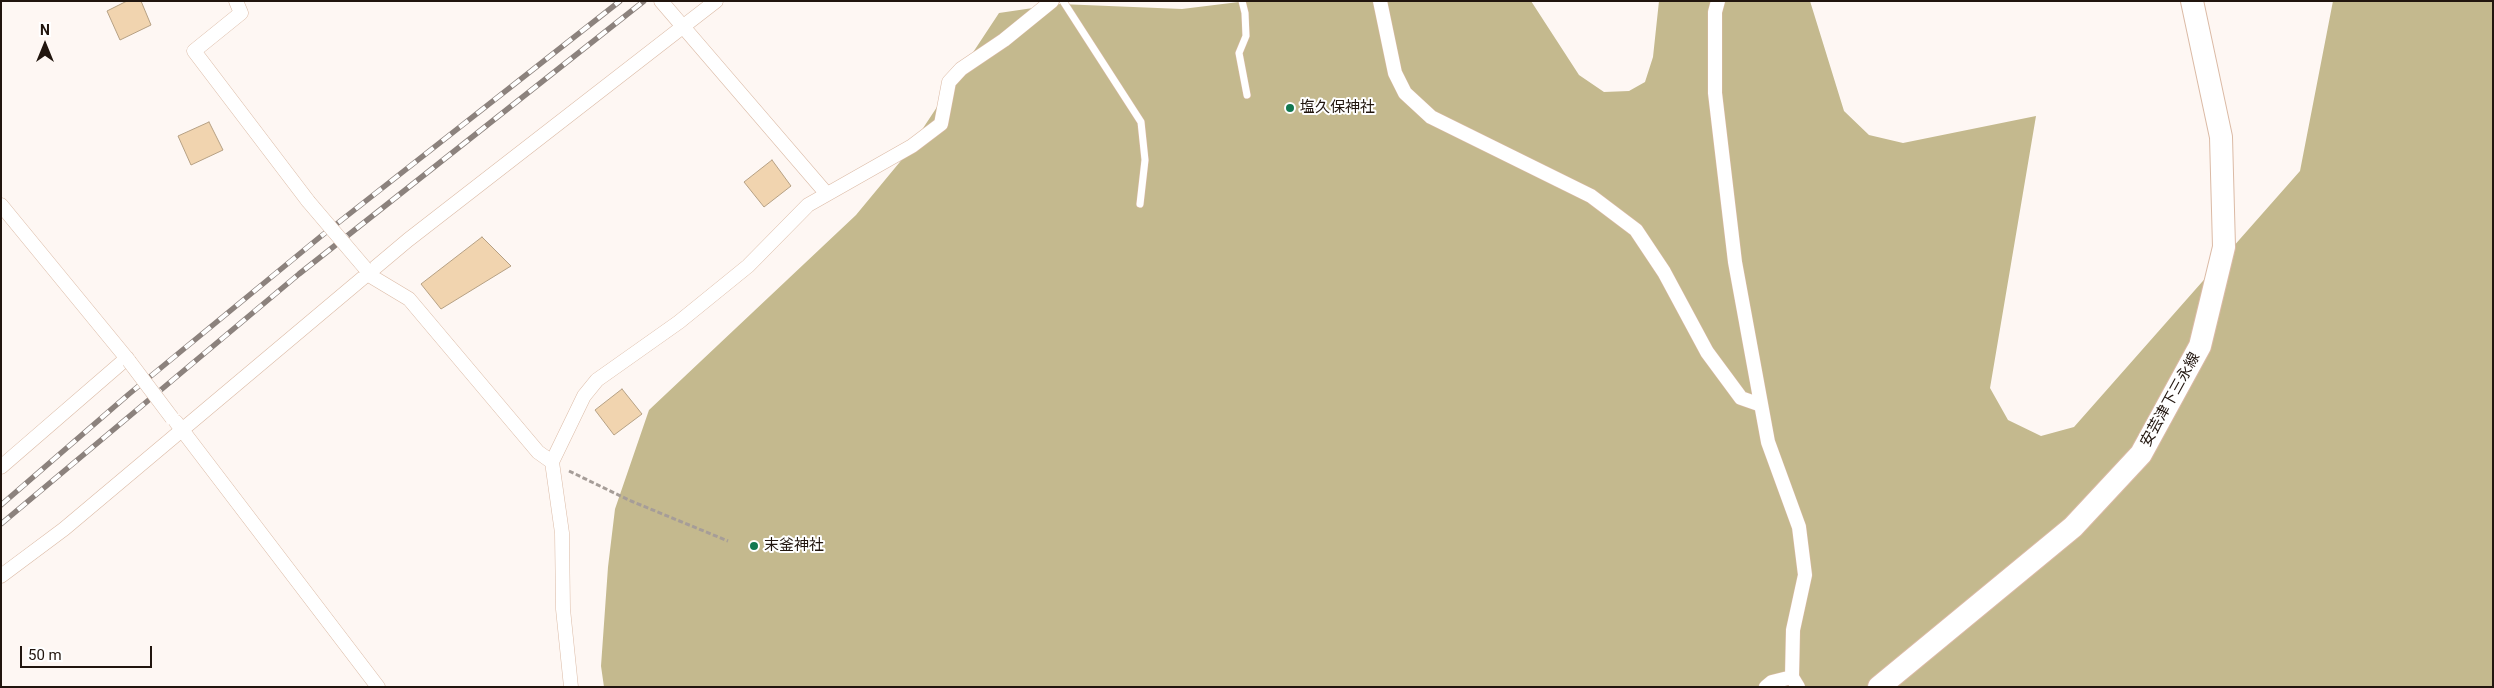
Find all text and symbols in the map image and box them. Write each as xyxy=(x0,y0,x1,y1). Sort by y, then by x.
north arrow xyxy=(20,20,70,70)
text: N xyxy=(40,22,50,38)
place label: 塩久保神社 xyxy=(1300,99,1375,117)
marker: 塩久保神社 xyxy=(1284,102,1296,114)
street label: 安芸津下三永線 xyxy=(2138,350,2204,450)
place label: 末釜神社 xyxy=(764,537,824,555)
marker: 末釜神社 xyxy=(748,540,760,552)
scale bar xyxy=(22,636,155,668)
text: 50 m xyxy=(28,646,62,664)

